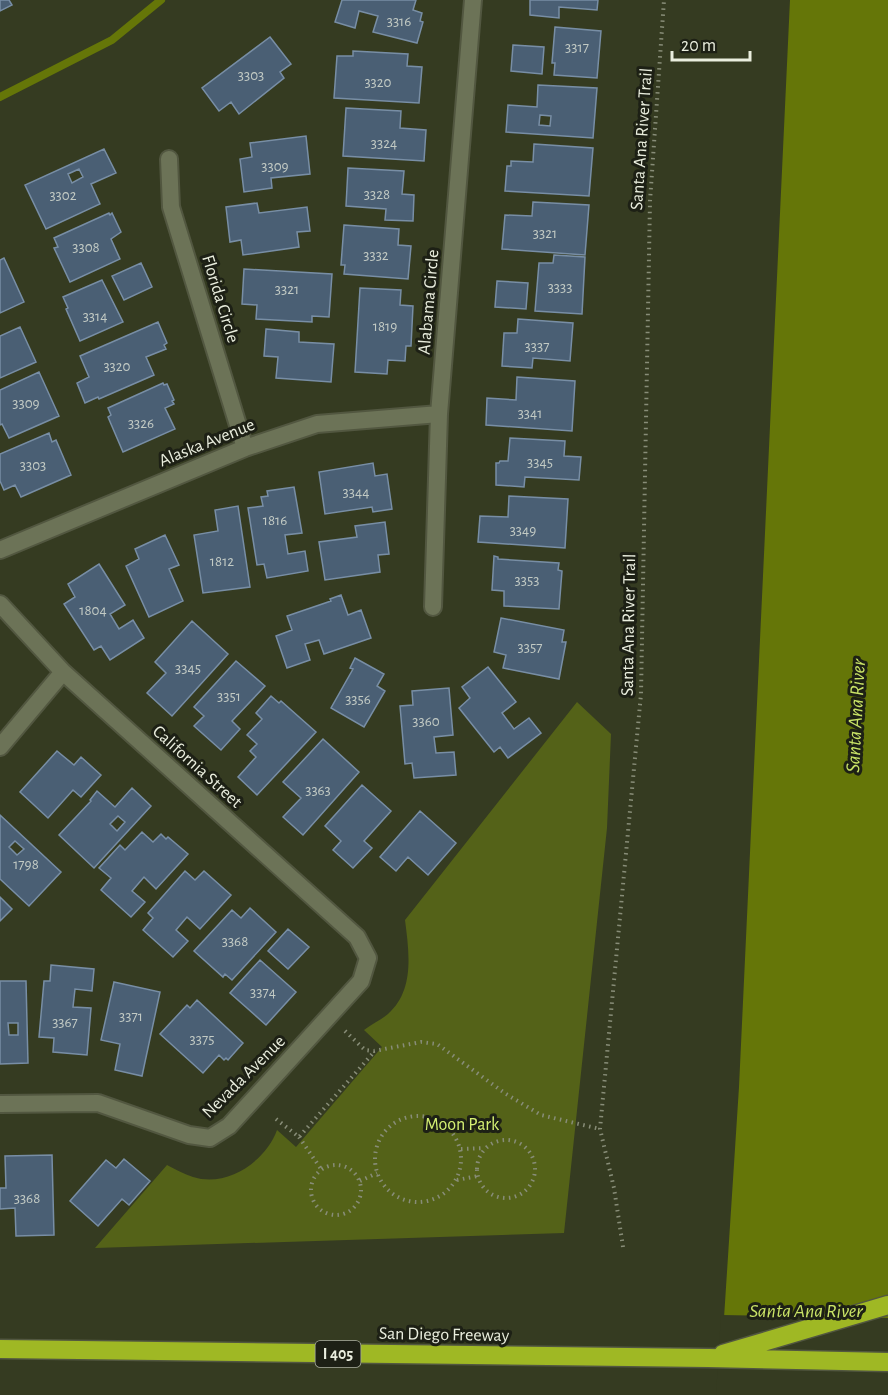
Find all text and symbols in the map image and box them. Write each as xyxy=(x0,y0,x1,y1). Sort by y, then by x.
house number: 3316 xyxy=(387,14,411,29)
scale bar xyxy=(672,24,750,62)
text: 20 m xyxy=(681,37,716,55)
house number: 3317 xyxy=(565,40,589,55)
street label: Santa Ana River Trail xyxy=(628,67,656,211)
house number: 3303 xyxy=(238,68,264,83)
house number: 3320 xyxy=(364,75,392,90)
house number: 3324 xyxy=(371,136,397,151)
house number: 3309 xyxy=(261,159,289,174)
house number: 3328 xyxy=(364,187,390,202)
house number: 3302 xyxy=(49,188,77,203)
house number: 3321 xyxy=(533,226,557,241)
house number: 3308 xyxy=(72,240,100,255)
house number: 3332 xyxy=(363,248,389,263)
street label: Alabama Circle xyxy=(415,249,443,355)
street label: Florida Circle xyxy=(198,253,242,345)
house number: 3333 xyxy=(548,280,572,295)
house number: 3321 xyxy=(275,282,299,297)
house number: 3314 xyxy=(83,309,107,324)
house number: 1819 xyxy=(373,319,397,334)
house number: 3337 xyxy=(525,339,549,354)
house number: 3320 xyxy=(103,359,131,374)
house number: 3309 xyxy=(12,396,40,411)
house number: 3341 xyxy=(518,406,542,421)
house number: 3326 xyxy=(128,416,154,431)
street label: Alaska Avenue xyxy=(157,416,257,470)
house number: 3345 xyxy=(527,455,553,470)
house number: 3303 xyxy=(20,458,46,473)
house number: 3344 xyxy=(343,485,369,500)
house number: 1816 xyxy=(263,513,287,528)
house number: 3349 xyxy=(510,523,536,538)
house number: 1812 xyxy=(210,554,234,569)
street label: Santa Ana River Trail xyxy=(619,554,639,696)
house number: 3353 xyxy=(515,573,539,588)
house number: 1804 xyxy=(79,603,107,618)
house number: 3357 xyxy=(518,640,542,655)
water label: Santa Ana River xyxy=(843,658,869,773)
house number: 3345 xyxy=(175,661,201,676)
house number: 3351 xyxy=(217,689,241,704)
house number: 3356 xyxy=(345,692,371,707)
house number: 3360 xyxy=(412,714,440,729)
street label: California Street xyxy=(149,722,245,812)
house number: 3363 xyxy=(305,783,331,798)
house number: 1798 xyxy=(13,857,39,872)
house number: 3368 xyxy=(222,934,248,949)
house number: 3374 xyxy=(250,985,276,1000)
house number: 3371 xyxy=(119,1009,143,1024)
house number: 3367 xyxy=(52,1015,78,1030)
house number: 3375 xyxy=(190,1032,214,1047)
street label: Nevada Avenue xyxy=(199,1032,289,1122)
park label: Moon Park xyxy=(425,1116,500,1134)
house number: 3368 xyxy=(14,1191,40,1206)
water label: Santa Ana River xyxy=(749,1301,863,1321)
street label: San Diego Freeway xyxy=(379,1325,510,1345)
road number: I 405 xyxy=(316,1341,360,1367)

